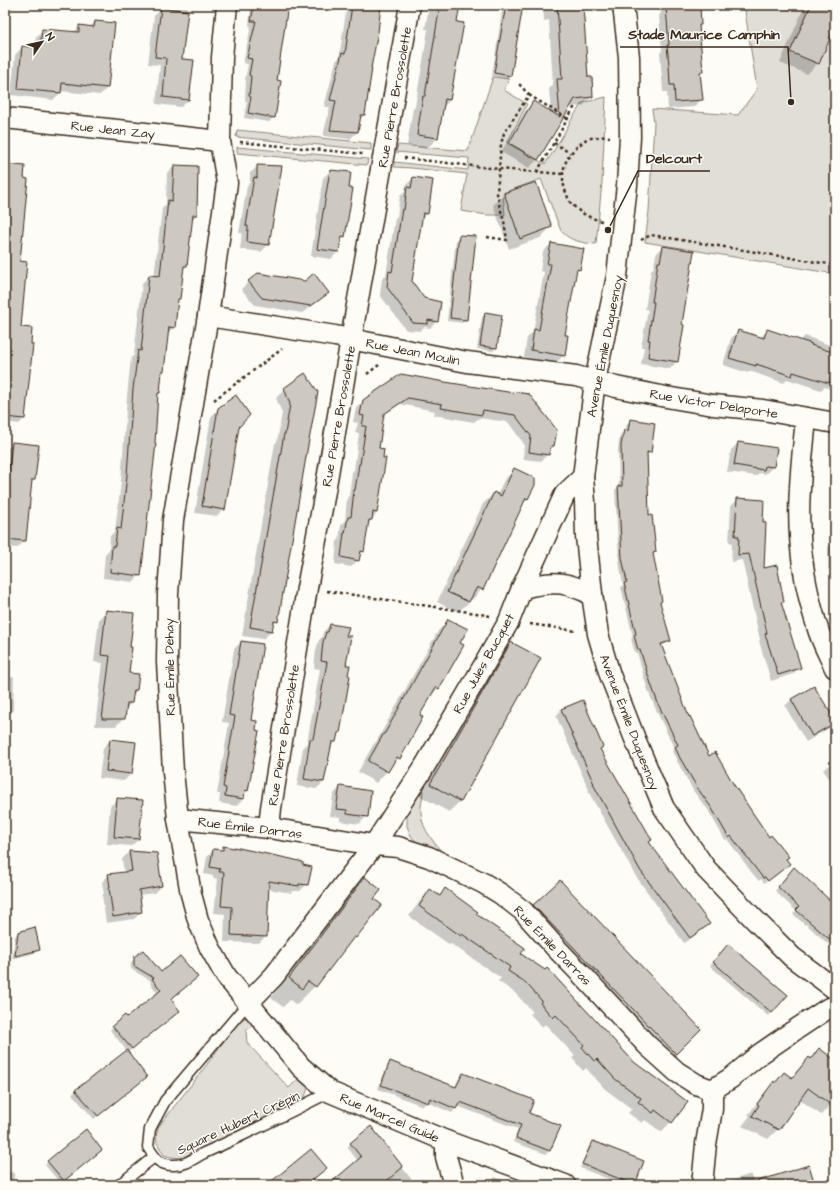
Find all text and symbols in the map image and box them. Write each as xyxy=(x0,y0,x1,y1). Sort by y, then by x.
callout: Stade Maurice Camphin xyxy=(620,21,788,47)
north arrow xyxy=(22,22,62,62)
street label: Rue Pierre Brossolette xyxy=(374,25,416,169)
text: Stade Maurice Camphin xyxy=(627,25,780,45)
text: N xyxy=(42,30,58,44)
street label: Rue Jean Zay xyxy=(70,117,156,144)
callout: Delcourt xyxy=(638,145,710,171)
text: Delcourt xyxy=(646,149,702,169)
street label: Avenue Émile Duquesnoy xyxy=(582,274,629,419)
street label: Rue Jean Moulin xyxy=(364,334,462,370)
street label: Rue Pierre Brossolette xyxy=(318,344,360,488)
street label: Rue Victor Delaporte xyxy=(648,385,779,423)
street label: Rue Jules Bucquet xyxy=(449,609,519,717)
street label: Rue Émile Dehay xyxy=(160,618,181,716)
street label: Avenue Émile Duquesnoy xyxy=(594,652,663,793)
street label: Rue Pierre Brossolette xyxy=(264,663,304,807)
street label: Rue Émile Darras xyxy=(197,813,303,843)
street label: Rue Émile Darras xyxy=(509,902,595,990)
street label: Square Hubert Crépin xyxy=(174,1086,303,1159)
street label: Rue Marcel Guide xyxy=(337,1089,442,1147)

